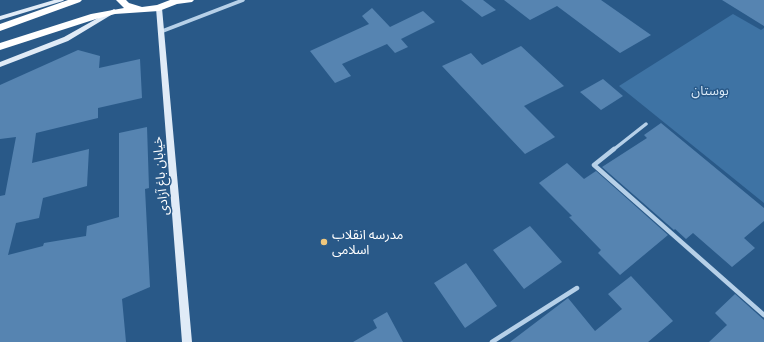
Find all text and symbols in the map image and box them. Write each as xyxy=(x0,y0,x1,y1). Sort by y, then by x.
park label: بوستان xyxy=(691,83,729,99)
street label: خیابان باغ آزادی xyxy=(150,136,172,216)
place label: مدرسه انقلاب اسلامی xyxy=(332,227,403,258)
marker: مدرسه انقلاب اسلامی xyxy=(319,237,329,247)

